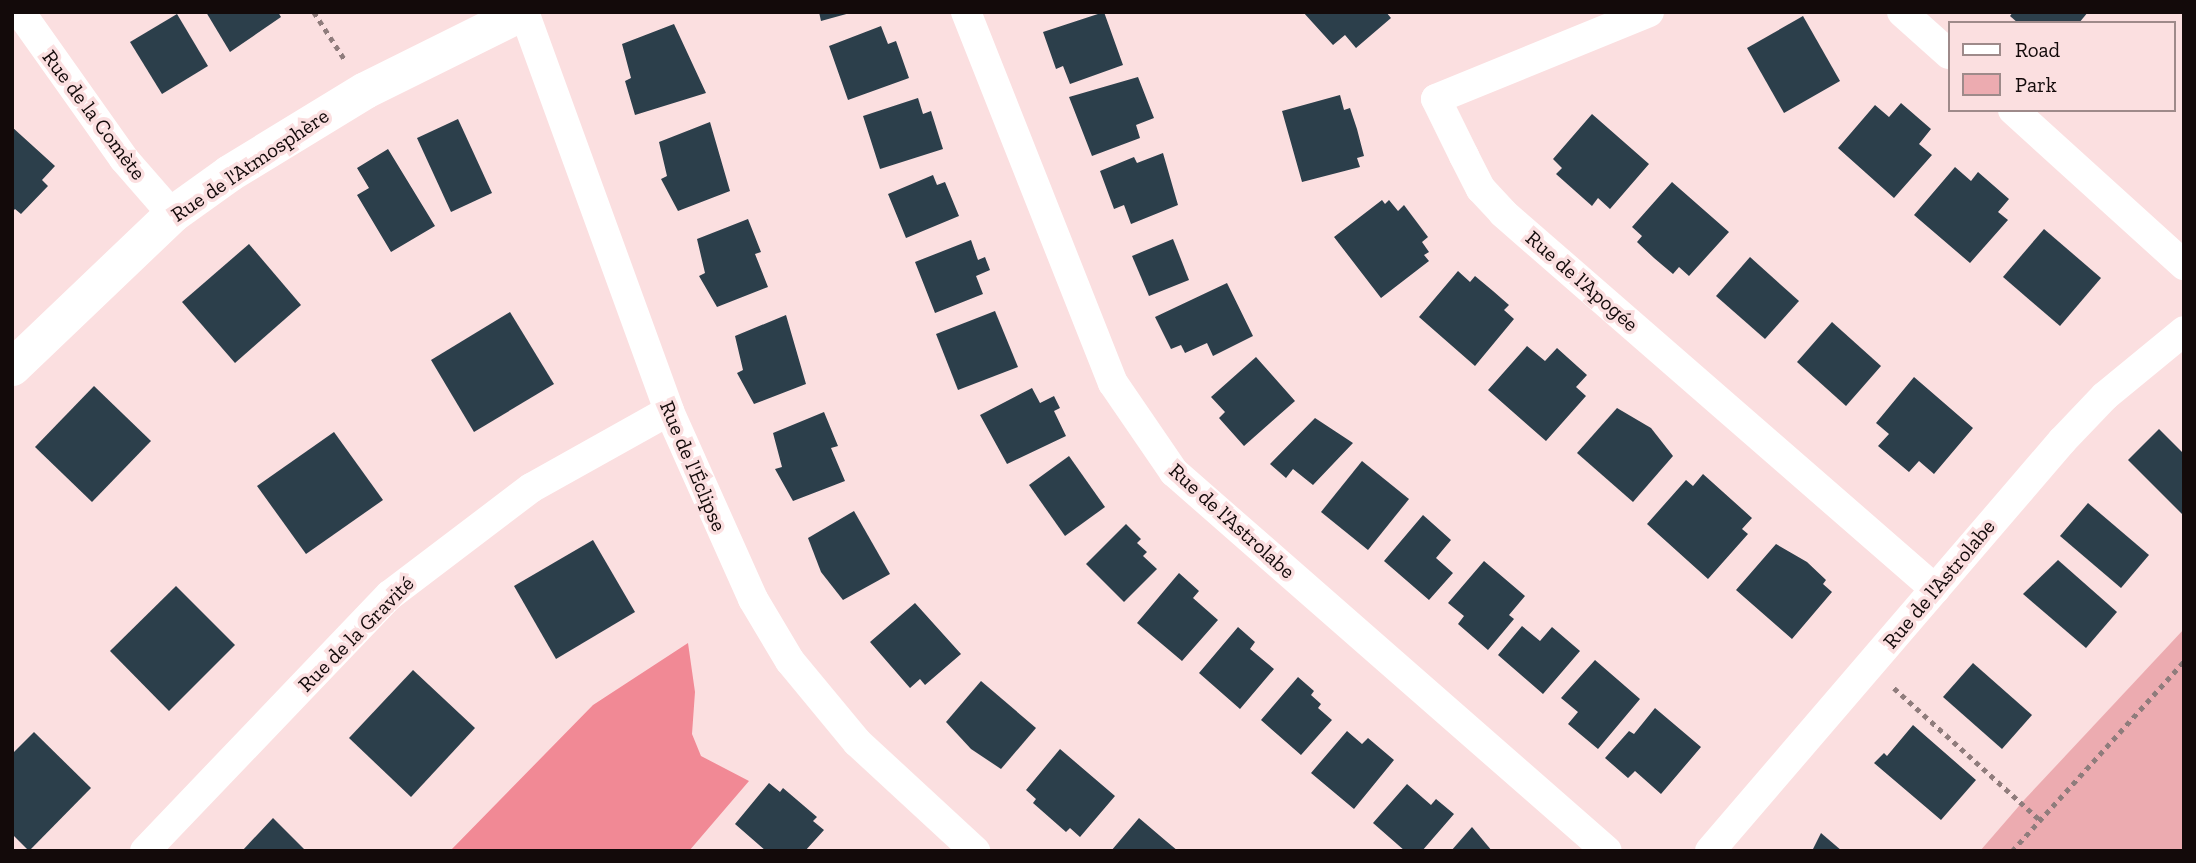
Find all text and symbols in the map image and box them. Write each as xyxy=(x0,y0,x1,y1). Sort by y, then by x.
legend xyxy=(1948,21,2175,112)
text: Road xyxy=(2015,37,2060,62)
street label: Rue de la Comète xyxy=(37,45,151,185)
text: Park xyxy=(2015,72,2057,97)
street label: Rue de l'Atmosphère xyxy=(166,103,334,227)
street label: Rue de l'Apogée xyxy=(1521,225,1643,337)
street label: Rue de l'Éclipse xyxy=(654,397,732,535)
street label: Rue de l'Astrolabe xyxy=(1164,458,1300,584)
street label: Rue de l'Astrolabe xyxy=(1878,514,2000,654)
street label: Rue de la Gravité xyxy=(293,571,419,697)

